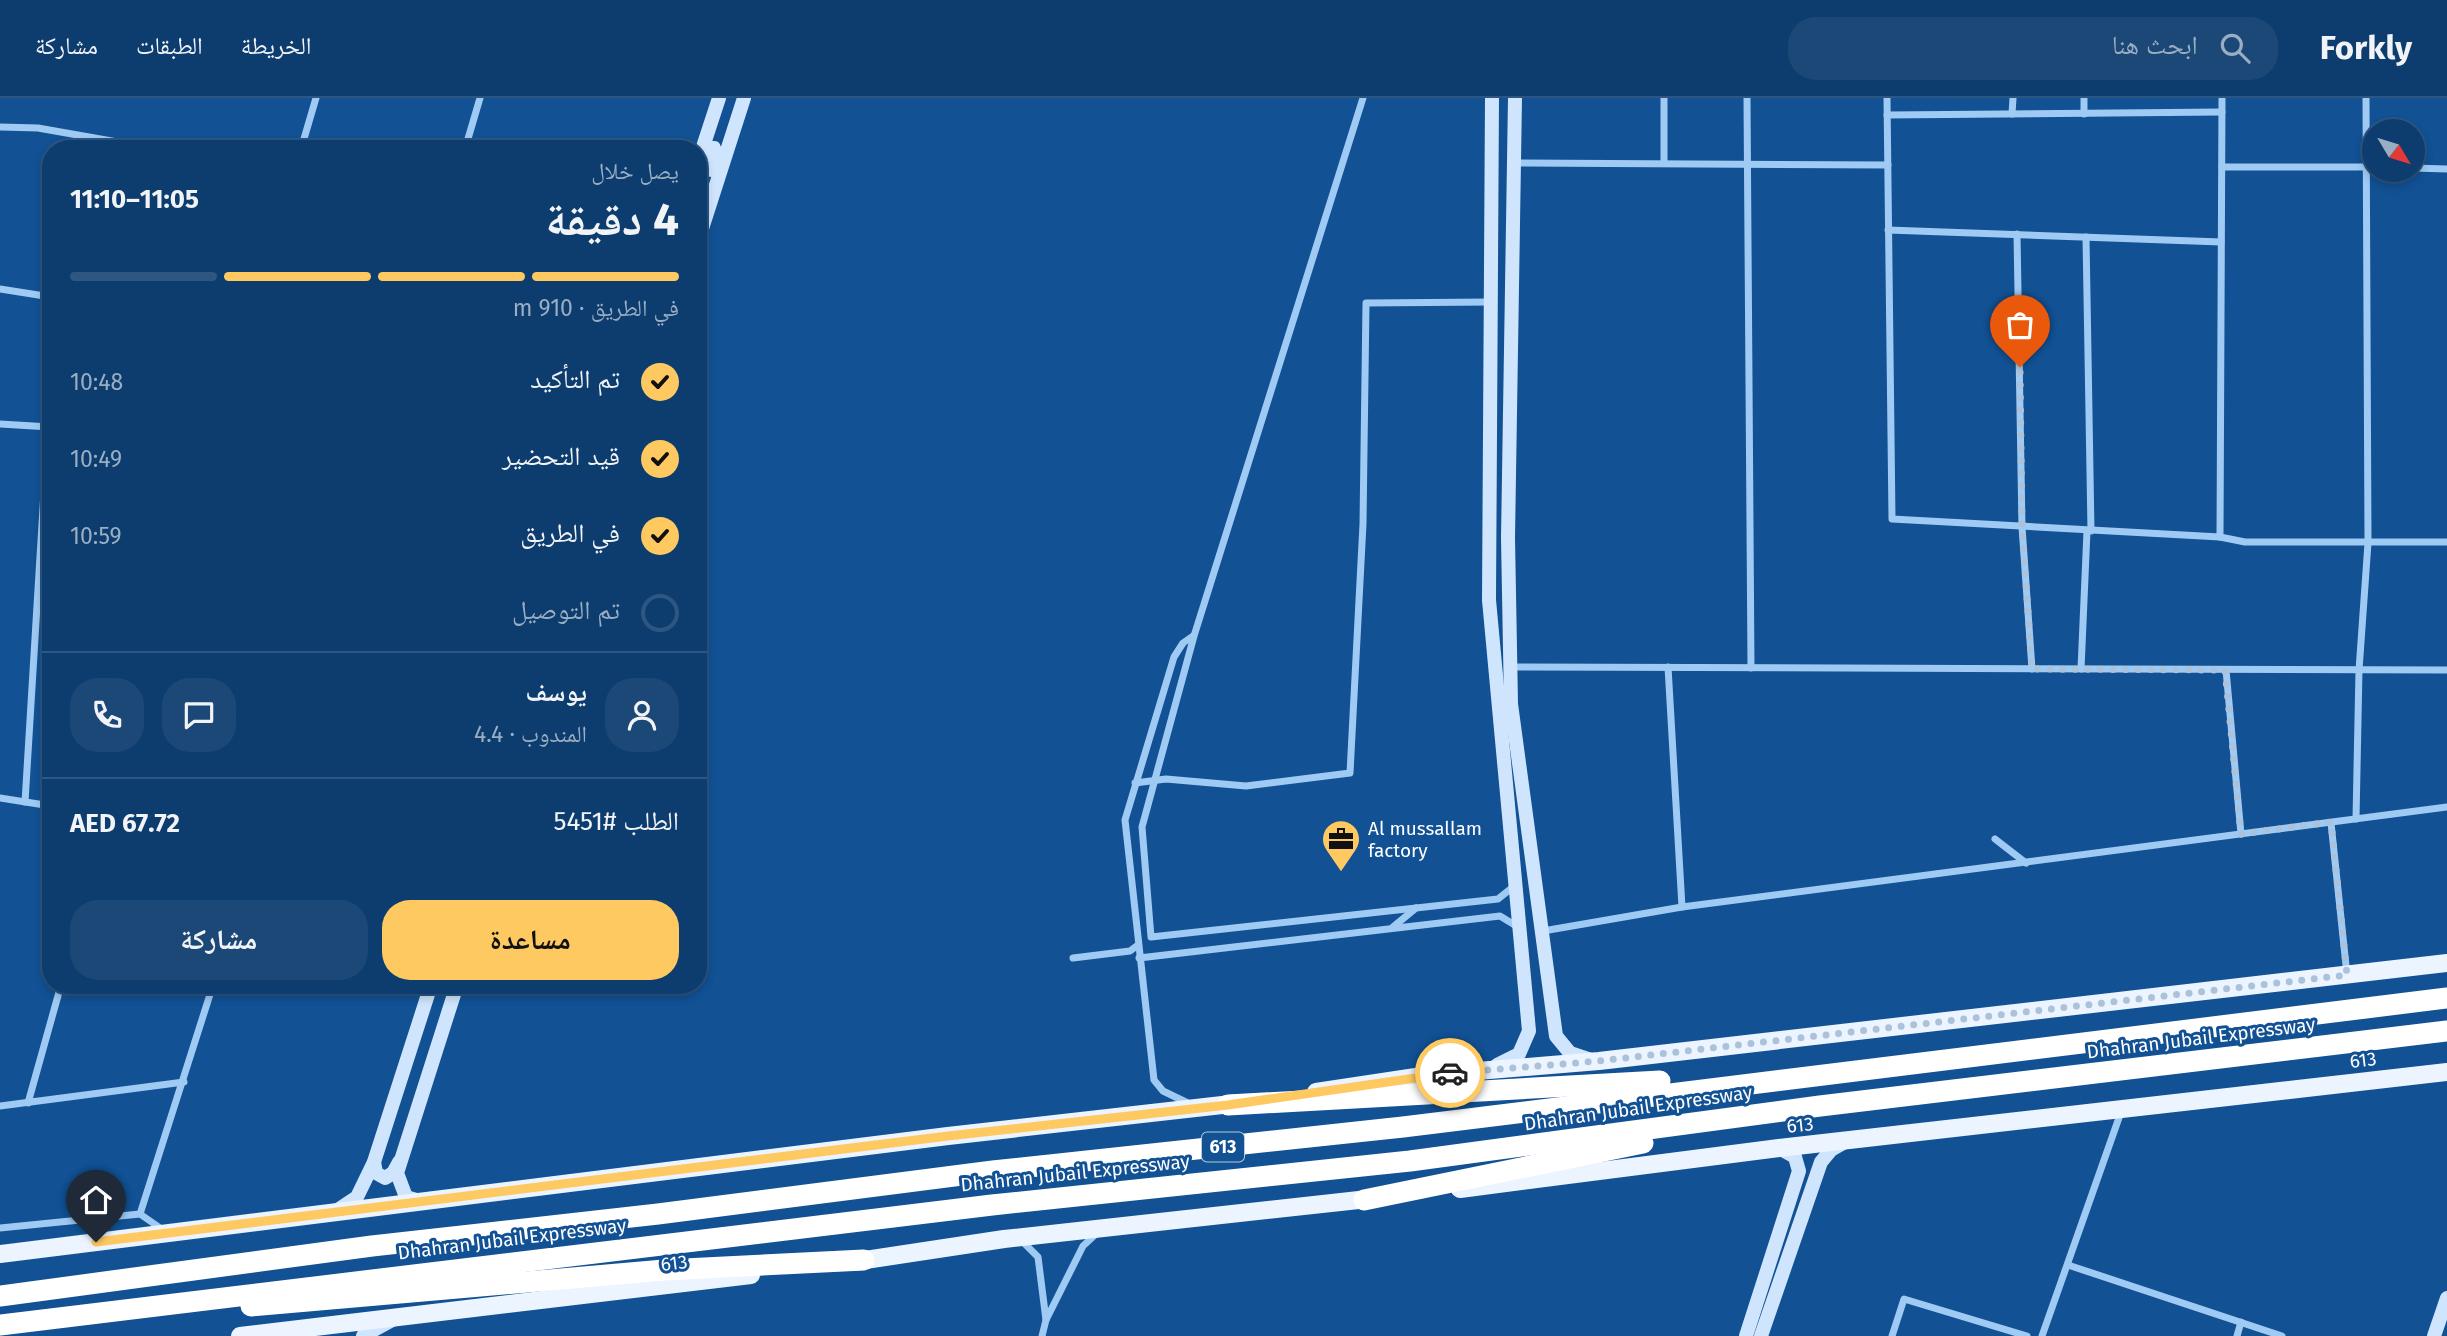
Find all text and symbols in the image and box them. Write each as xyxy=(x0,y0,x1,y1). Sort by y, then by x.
search box xyxy=(1788,17,2278,80)
text: Forkly xyxy=(2320,28,2412,68)
icon: search xyxy=(2216,29,2254,67)
text: ابحث هنا xyxy=(2112,30,2198,61)
text: مشاركة xyxy=(35,32,98,60)
text: الطبقات xyxy=(136,32,203,60)
text: الخريطة xyxy=(241,32,311,60)
north arrow xyxy=(2362,119,2426,182)
map controls xyxy=(2362,119,2425,182)
text: يصل خلال xyxy=(591,157,679,185)
text: 11:05–11:10 xyxy=(70,184,199,215)
text: 4 دقيقة xyxy=(545,192,679,247)
text: في الطريق · 910 m xyxy=(513,294,679,322)
pin xyxy=(1990,295,2050,367)
icon: bag xyxy=(2001,306,2039,344)
icon: check xyxy=(641,363,679,401)
text: تم التأكيد xyxy=(530,364,620,395)
text: 10:48 xyxy=(70,368,123,396)
icon: check xyxy=(641,440,679,478)
text: قيد التحضير xyxy=(502,441,620,472)
text: 10:49 xyxy=(70,445,122,473)
icon: check xyxy=(641,517,679,555)
text: في الطريق xyxy=(520,518,620,549)
text: 10:59 xyxy=(70,522,122,550)
text: تم التوصيل xyxy=(512,595,620,626)
text: يوسف xyxy=(526,677,587,708)
button: phone xyxy=(70,678,144,752)
button: chat xyxy=(162,678,236,752)
button: person xyxy=(605,678,679,752)
text: المندوب · 4.4 xyxy=(474,720,587,748)
text: الطلب #5451 xyxy=(553,806,679,837)
text: AED 67.72 xyxy=(70,808,180,839)
place label: Al mussallam factory xyxy=(1368,817,1482,862)
office icon: Al mussallam factory xyxy=(1320,818,1362,873)
button: مشاركة xyxy=(70,900,368,980)
button: مساعدة xyxy=(382,900,679,980)
street label: Dhahran Jubail Expressway xyxy=(2085,1012,2317,1063)
courier xyxy=(1415,1038,1485,1108)
street label: 613 xyxy=(2348,1047,2378,1073)
icon: car xyxy=(1431,1054,1469,1092)
street label: Dhahran Jubail Expressway xyxy=(1522,1080,1754,1135)
street label: 613 xyxy=(1785,1112,1815,1138)
road number: 613 xyxy=(1202,1132,1244,1162)
street label: Dhahran Jubail Expressway xyxy=(959,1149,1191,1196)
pin xyxy=(66,1170,126,1242)
icon: home xyxy=(77,1181,115,1219)
street label: Dhahran Jubail Expressway xyxy=(396,1213,628,1264)
street label: 613 xyxy=(659,1250,689,1276)

